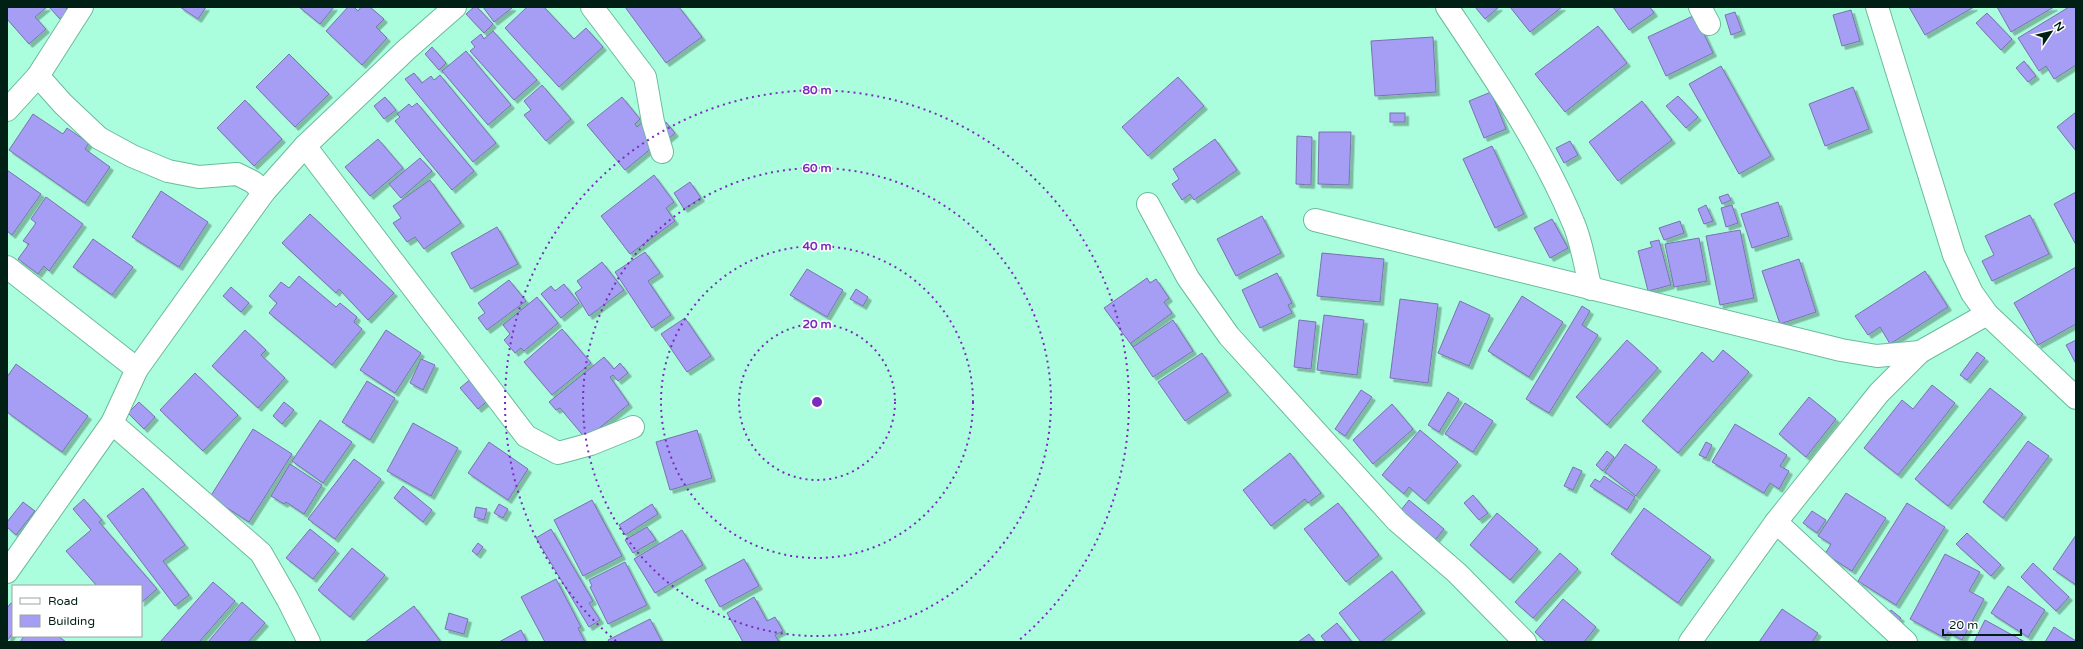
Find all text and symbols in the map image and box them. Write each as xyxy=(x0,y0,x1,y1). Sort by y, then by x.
north arrow xyxy=(2031,12,2071,52)
text: N xyxy=(2051,19,2067,34)
text: 80 m xyxy=(802,83,832,97)
text: 60 m xyxy=(802,161,832,175)
text: 40 m xyxy=(802,239,832,253)
text: 20 m xyxy=(802,317,832,331)
centre of rings xyxy=(810,395,824,409)
legend xyxy=(12,585,142,637)
text: Road xyxy=(48,594,78,608)
scale bar xyxy=(1943,611,2021,637)
text: Building xyxy=(48,614,95,628)
text: 20 m xyxy=(1949,618,1978,632)

